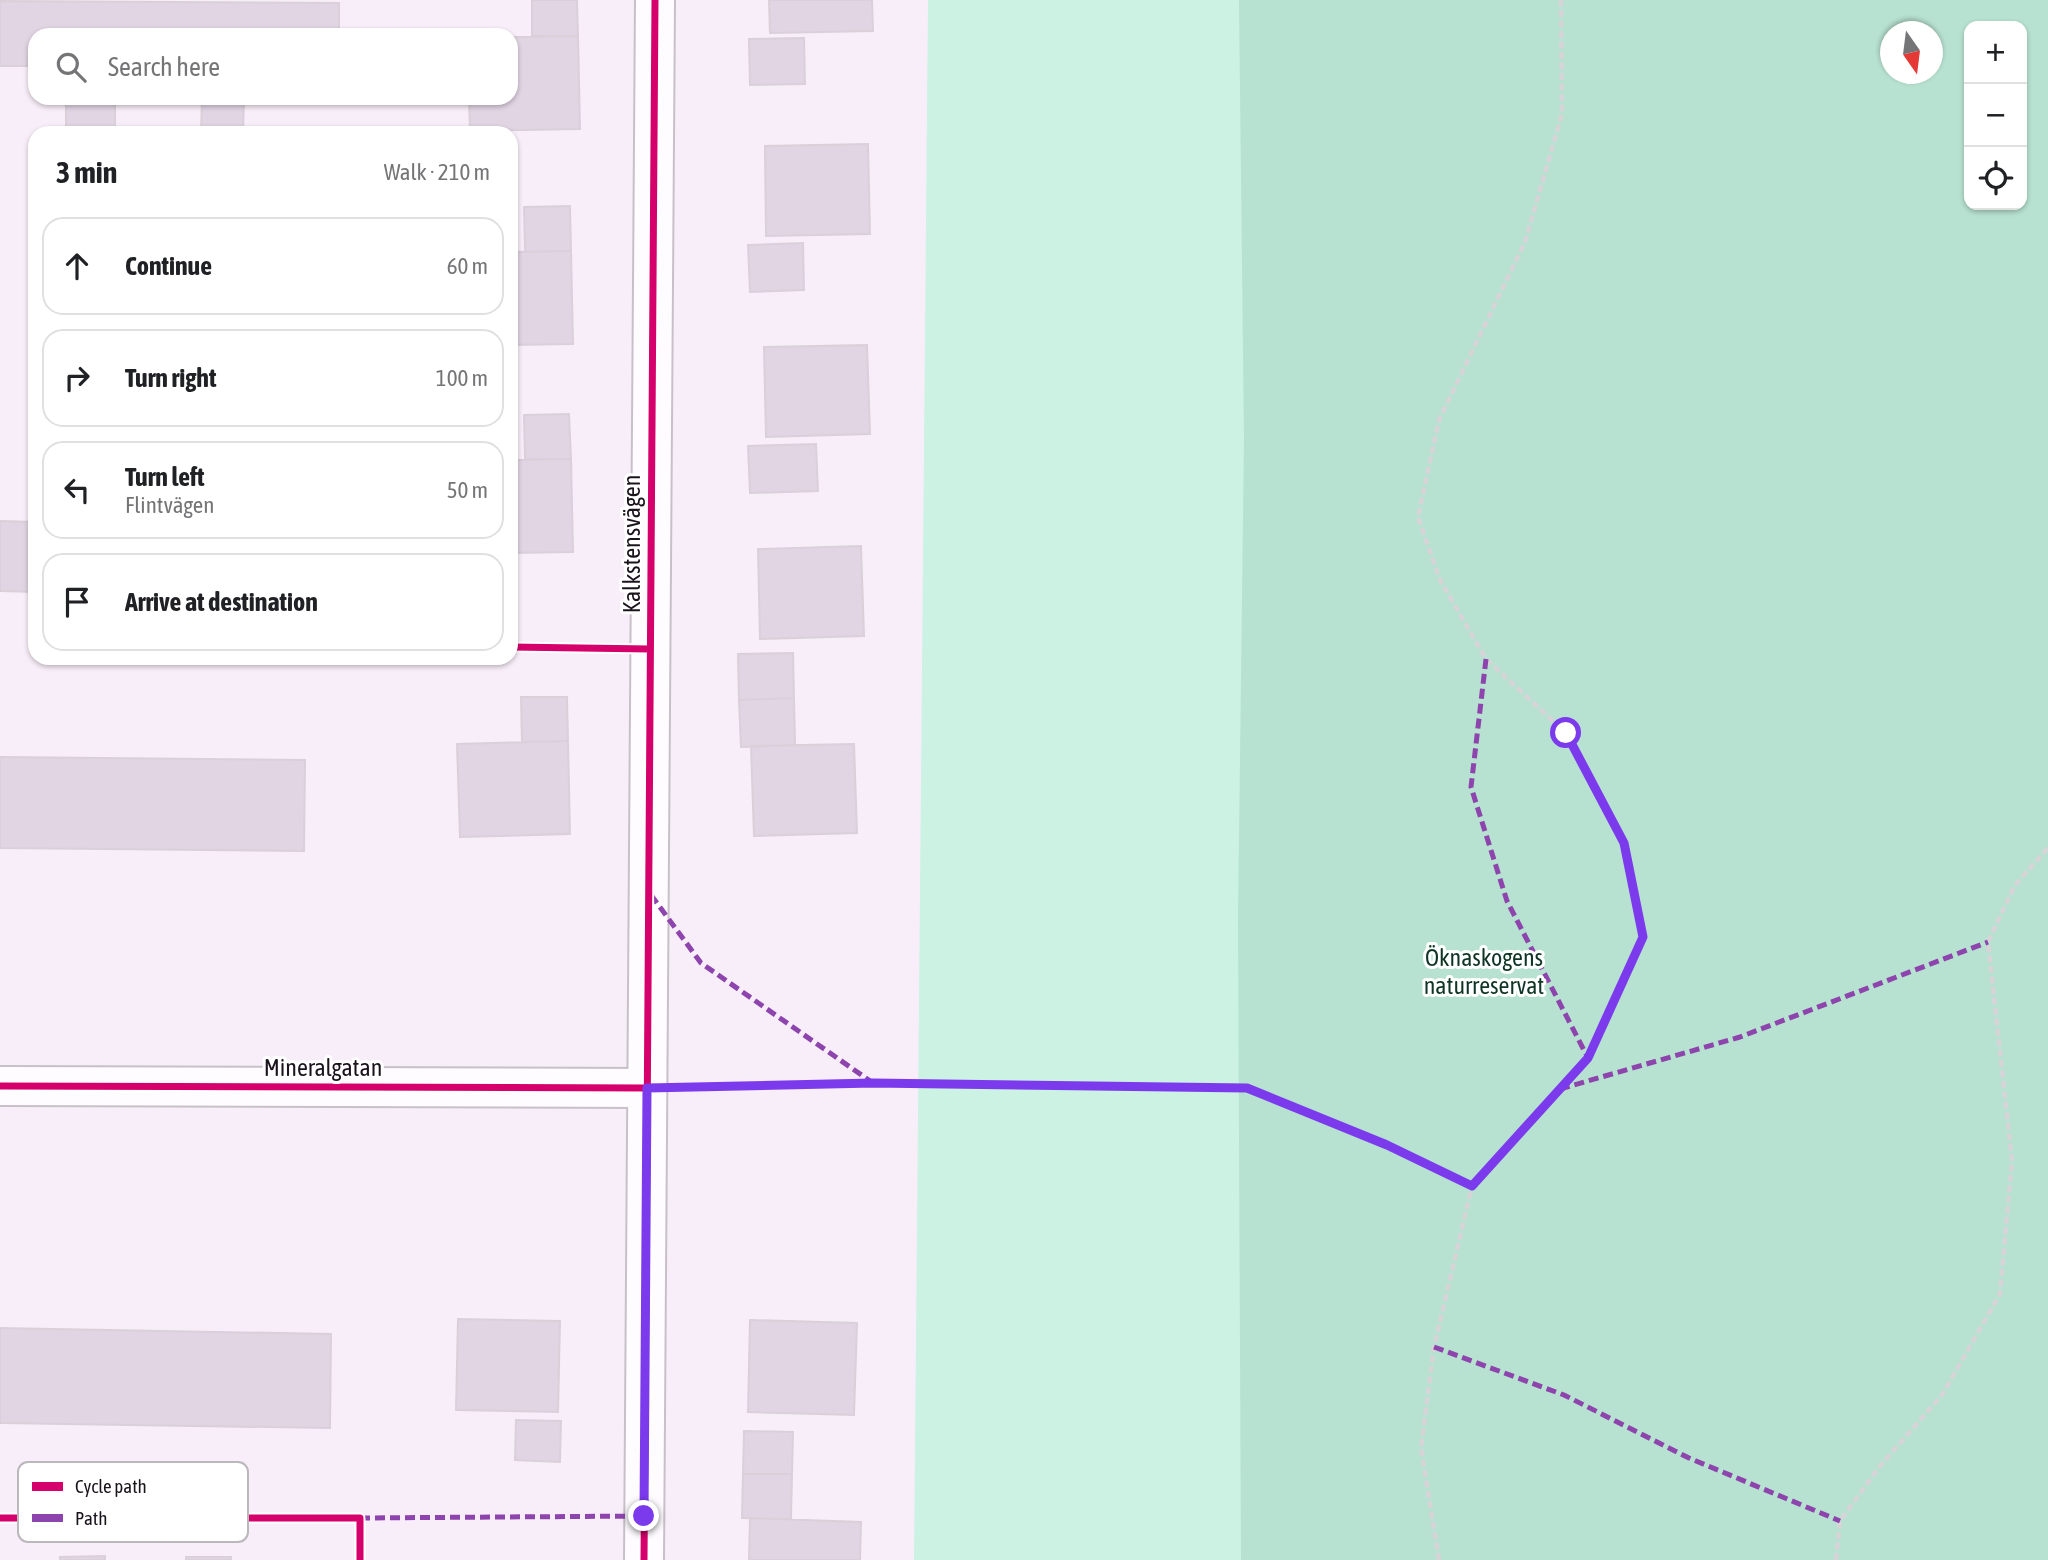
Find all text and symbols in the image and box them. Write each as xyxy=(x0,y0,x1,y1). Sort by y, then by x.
north arrow xyxy=(1880,21,1943,84)
map controls xyxy=(1964,21,2027,210)
button: + xyxy=(1964,21,2027,84)
search box xyxy=(28,28,518,105)
icon: search xyxy=(52,48,90,86)
text: Search here xyxy=(108,52,220,82)
button: − xyxy=(1964,84,2027,147)
button: locate xyxy=(1964,147,2027,210)
text: 3 min xyxy=(56,155,117,189)
text: Walk · 210 m xyxy=(384,159,490,185)
icon: ahead xyxy=(58,247,96,285)
text: Continue xyxy=(125,251,212,281)
text: 60 m xyxy=(447,253,488,279)
icon: right xyxy=(58,359,96,397)
text: Turn right xyxy=(125,363,216,393)
text: 100 m xyxy=(436,365,488,391)
text: Turn left xyxy=(125,462,205,492)
icon: left xyxy=(58,471,96,509)
street label: Kalkstensvägen xyxy=(618,475,645,613)
text: 50 m xyxy=(447,477,488,503)
text: Flintvägen xyxy=(125,492,214,518)
icon: arrive xyxy=(58,583,96,621)
text: Arrive at destination xyxy=(125,587,318,617)
route start xyxy=(1550,717,1581,748)
park label: Öknaskogens naturreservat xyxy=(1424,944,1544,999)
street label: Mineralgatan xyxy=(264,1054,382,1081)
legend xyxy=(18,1462,248,1542)
text: Cycle path xyxy=(75,1475,147,1497)
route end xyxy=(628,1500,659,1531)
text: Path xyxy=(75,1507,107,1529)

